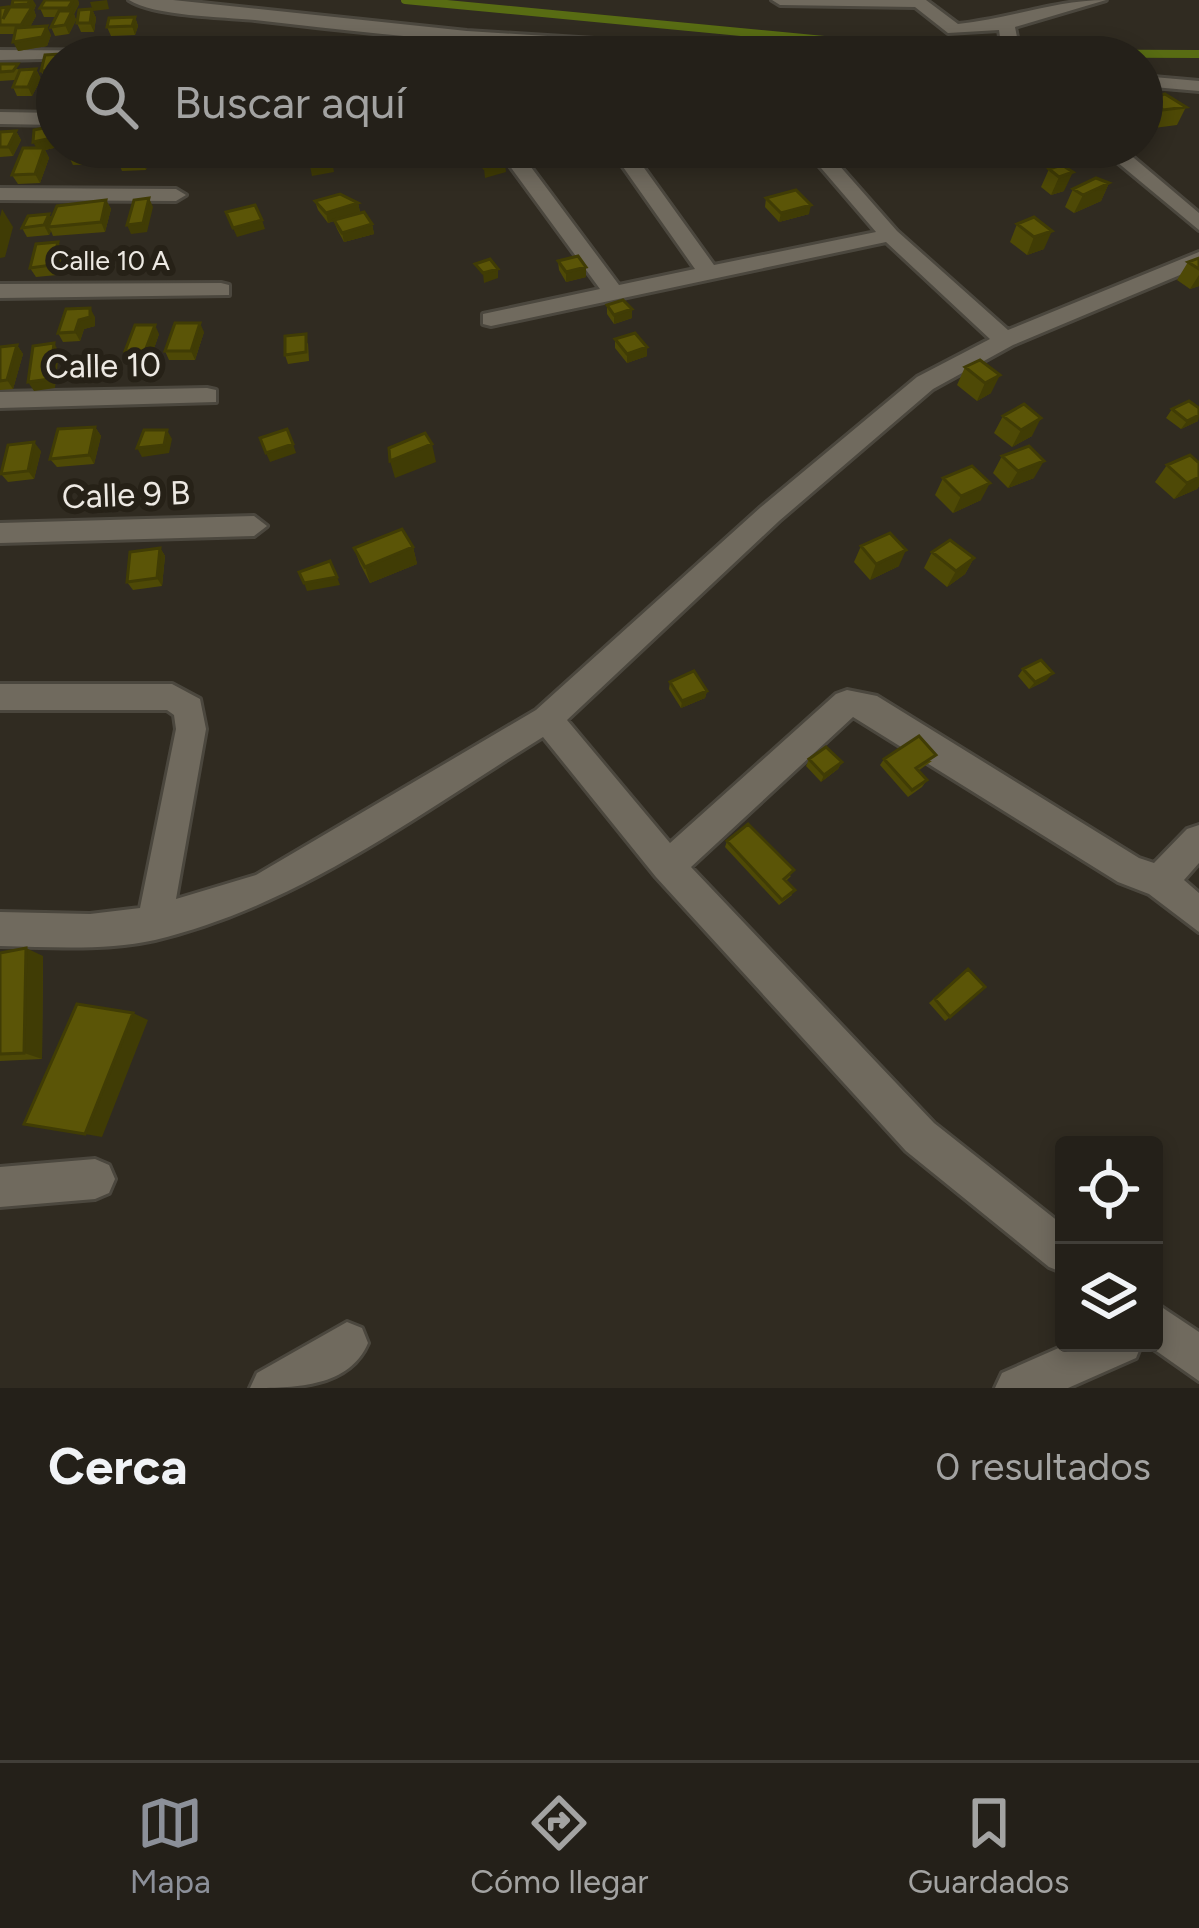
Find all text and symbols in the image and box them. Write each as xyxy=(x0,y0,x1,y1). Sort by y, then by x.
search box xyxy=(36,36,1163,168)
icon: search xyxy=(78,69,144,135)
text: Buscar aquí xyxy=(174,75,406,129)
street label: Calle 10 A xyxy=(50,244,171,277)
street label: Calle 10 xyxy=(45,345,161,386)
street label: Calle 9 B xyxy=(61,473,191,516)
map controls xyxy=(1055,1136,1163,1352)
button: locate xyxy=(1055,1136,1163,1244)
button: layers xyxy=(1055,1244,1163,1352)
text: Cerca xyxy=(48,1436,188,1497)
text: 0 resultados xyxy=(935,1443,1151,1490)
tab: Mapa xyxy=(130,1790,211,1901)
tab: Cómo llegar xyxy=(470,1790,648,1901)
tab: Guardados xyxy=(908,1790,1069,1901)

